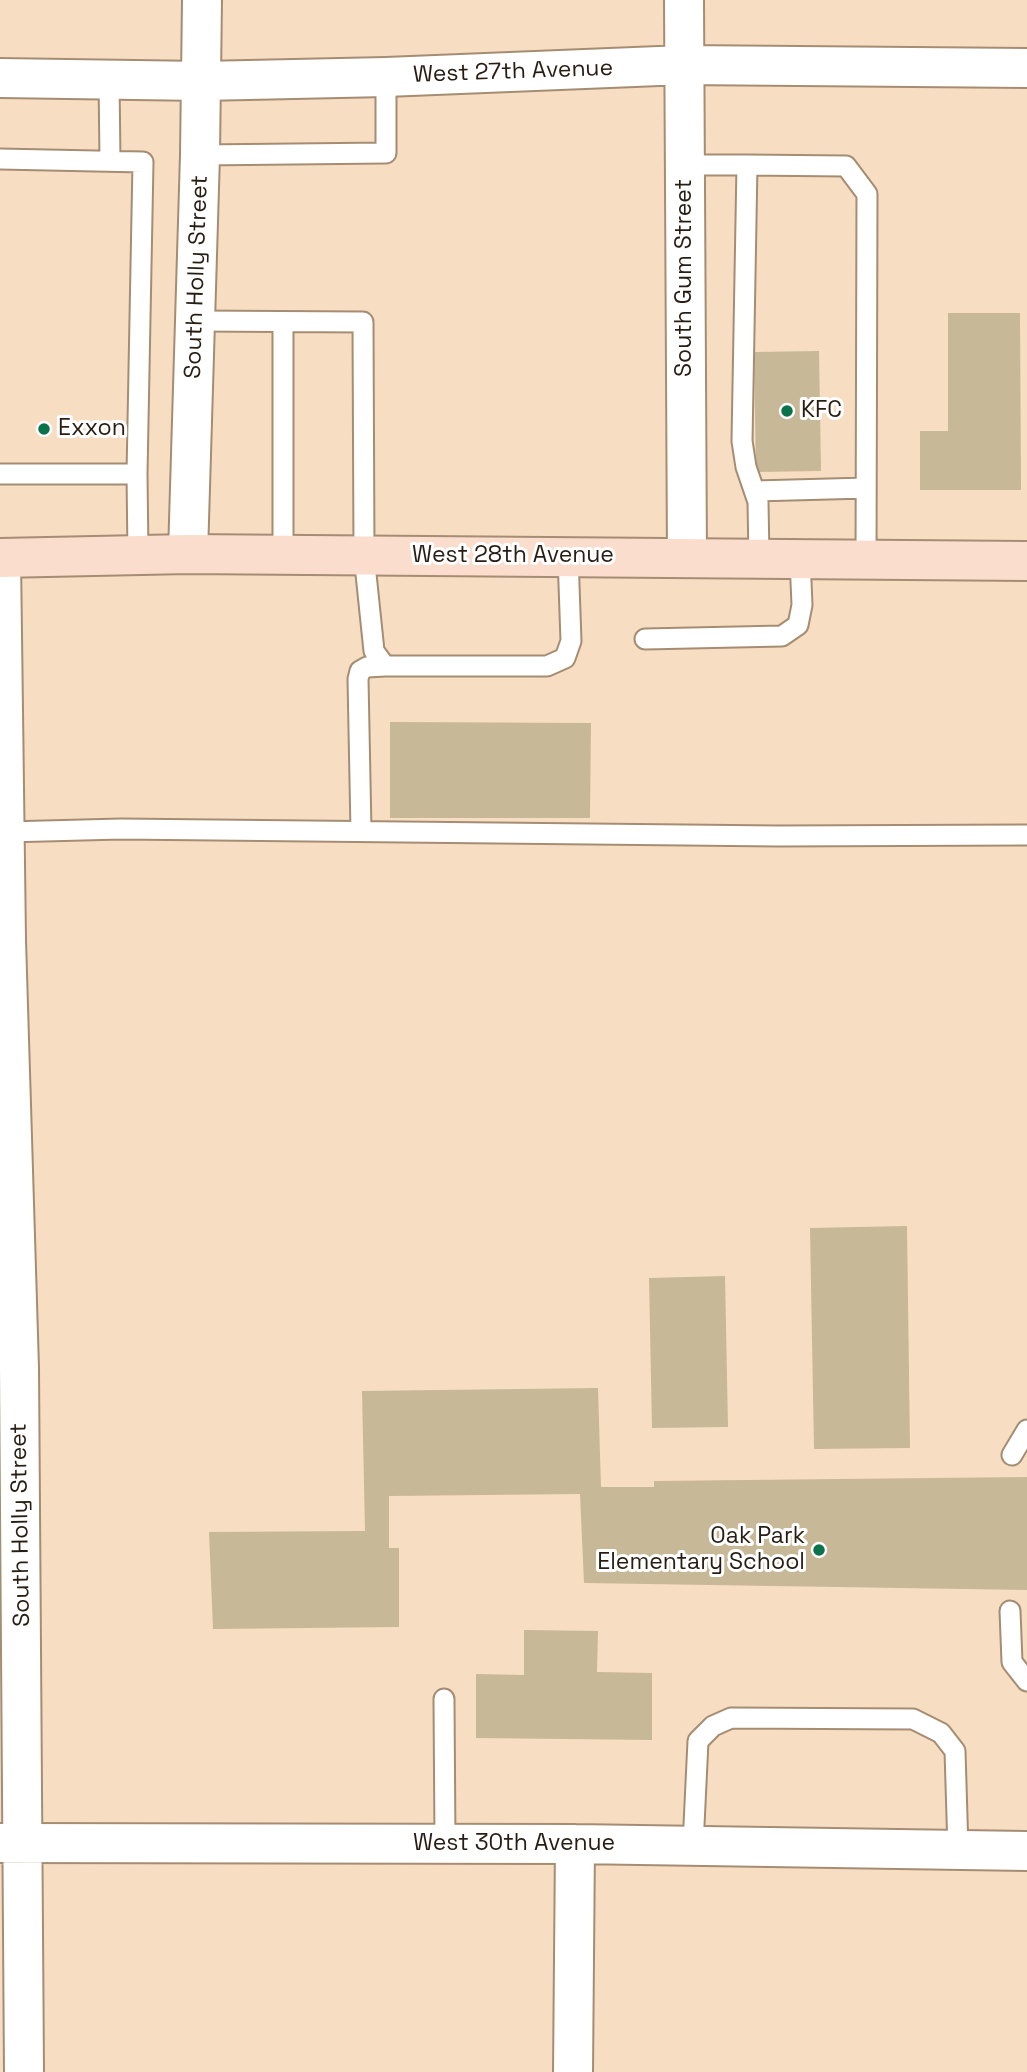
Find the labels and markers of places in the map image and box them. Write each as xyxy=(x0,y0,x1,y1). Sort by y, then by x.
place label: KFC xyxy=(801,397,842,425)
marker: KFC xyxy=(779,403,795,419)
place label: Exxon xyxy=(58,415,126,443)
marker: Exxon xyxy=(36,421,52,437)
place label: Oak Park Elementary School xyxy=(597,1523,805,1577)
marker: Oak Park Elementary School xyxy=(811,1542,827,1558)

